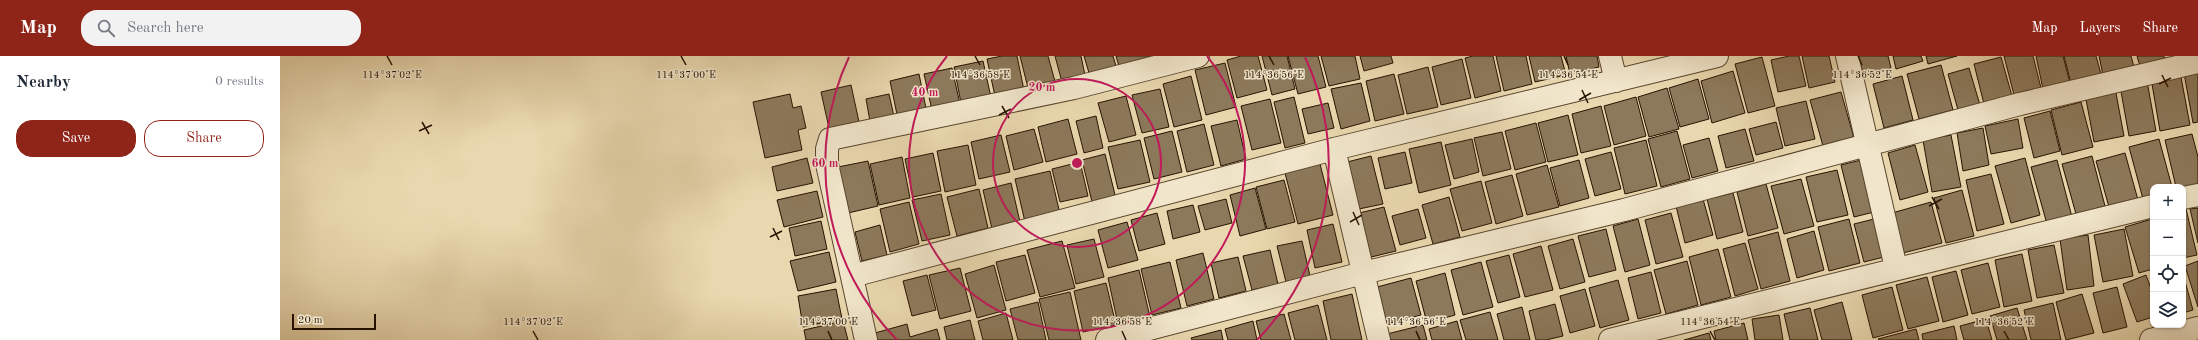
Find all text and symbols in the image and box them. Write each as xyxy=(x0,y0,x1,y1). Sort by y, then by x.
search box xyxy=(81,10,361,46)
icon: search xyxy=(95,17,117,39)
text: Map xyxy=(20,19,57,38)
text: Search here xyxy=(127,21,204,36)
text: Map xyxy=(2032,21,2058,35)
text: Layers xyxy=(2080,21,2121,35)
text: Share xyxy=(2143,21,2178,35)
text: 114°37'02"E xyxy=(362,70,422,80)
text: 114°37'00"E xyxy=(656,70,716,80)
text: 114°36'58"E xyxy=(950,70,1010,80)
text: 114°36'56"E xyxy=(1244,70,1304,80)
text: 114°36'54"E xyxy=(1538,70,1598,80)
text: 114°36'52"E xyxy=(1832,70,1892,80)
text: Nearby xyxy=(16,74,71,91)
text: 0 results xyxy=(215,75,264,88)
text: 20 m xyxy=(1029,82,1056,94)
text: 40 m xyxy=(912,87,939,99)
button: Save xyxy=(16,120,136,157)
button: Share xyxy=(144,120,264,157)
centre of rings xyxy=(1070,156,1084,170)
text: 60 m xyxy=(812,158,839,170)
map controls xyxy=(2150,184,2186,328)
button: + xyxy=(2150,184,2186,220)
button: − xyxy=(2150,220,2186,256)
button: locate xyxy=(2150,256,2186,292)
button: layers xyxy=(2150,292,2186,328)
scale bar xyxy=(292,312,376,331)
text: 20 m xyxy=(298,315,323,326)
text: 114°37'02"E xyxy=(503,317,563,327)
text: 114°37'00"E xyxy=(798,317,858,327)
text: 114°36'58"E xyxy=(1092,317,1152,327)
text: 114°36'56"E xyxy=(1386,317,1446,327)
text: 114°36'54"E xyxy=(1680,317,1740,327)
text: 114°36'52"E xyxy=(1974,317,2034,327)

